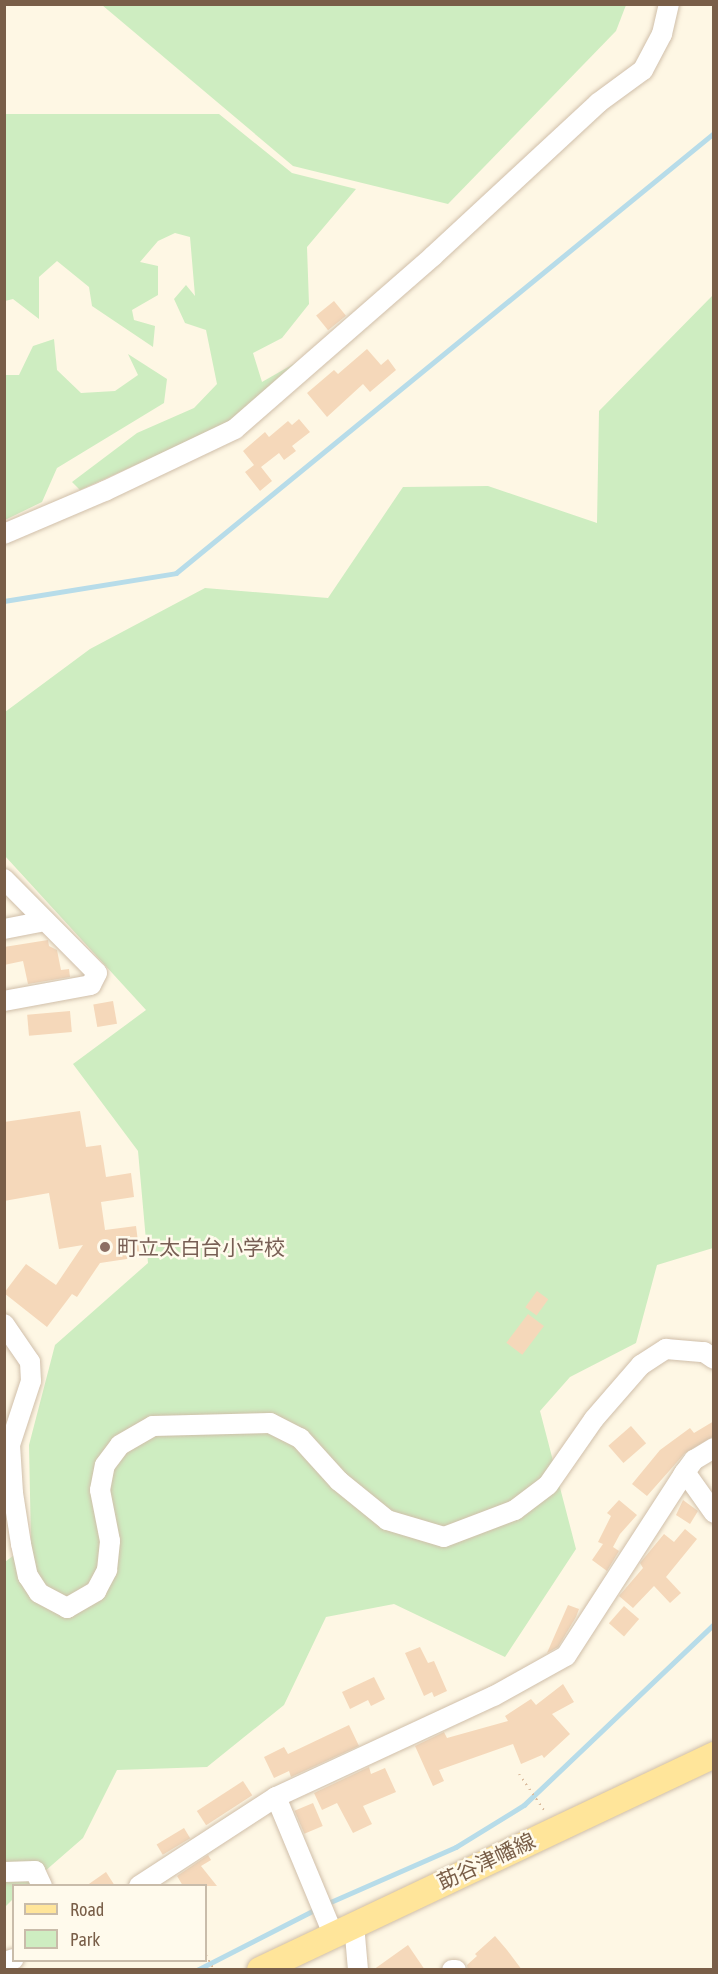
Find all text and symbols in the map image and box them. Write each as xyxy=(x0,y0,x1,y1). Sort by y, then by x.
place label: 町立太白台小学校 xyxy=(117,1234,285,1260)
marker: 町立太白台小学校 xyxy=(98,1240,112,1254)
street label: 莇谷津幡線 xyxy=(433,1827,539,1895)
legend xyxy=(12,1884,207,1962)
text: Road xyxy=(70,1899,104,1920)
text: Park xyxy=(70,1929,100,1950)

